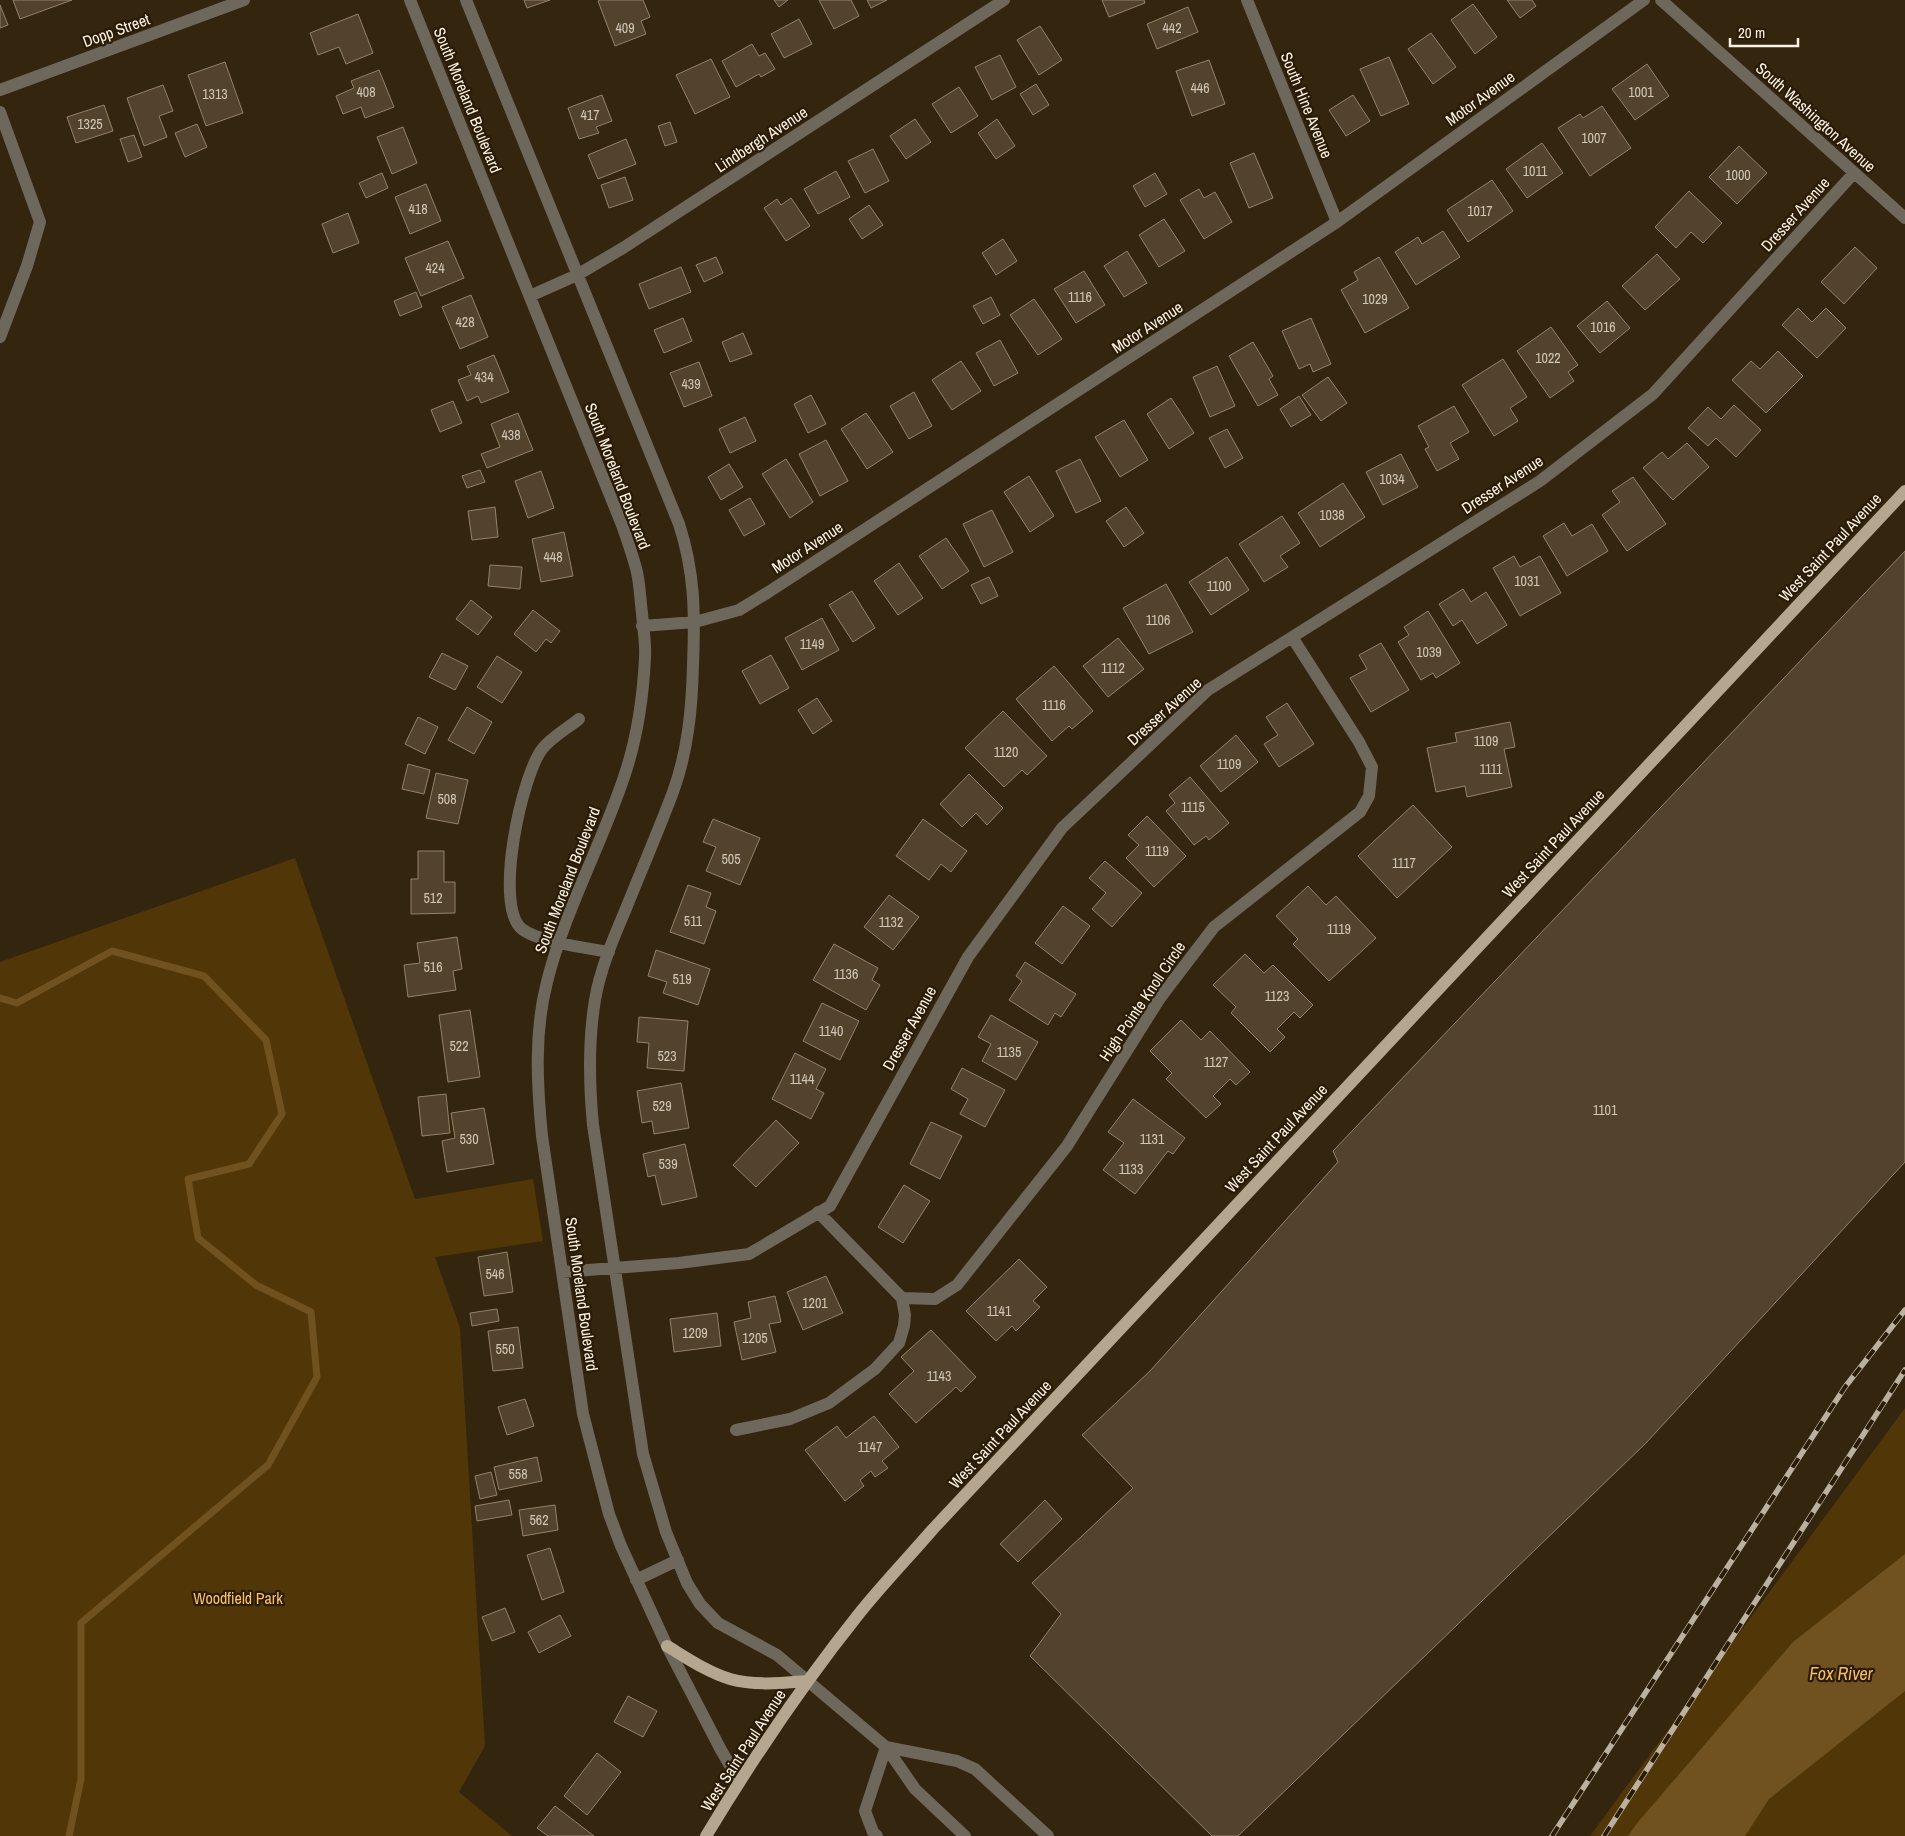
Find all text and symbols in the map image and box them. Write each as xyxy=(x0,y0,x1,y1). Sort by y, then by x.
street label: Dopp Street xyxy=(79,8,153,52)
scale bar xyxy=(1730,15,1798,47)
house number: 409 xyxy=(615,19,635,37)
house number: 442 xyxy=(1162,19,1182,37)
text: 20 m xyxy=(1738,22,1765,43)
street label: South Moreland Boulevard xyxy=(429,24,507,176)
street label: South Hine Avenue xyxy=(1276,49,1338,161)
street label: South Washington Avenue xyxy=(1751,57,1881,177)
street label: Motor Avenue xyxy=(1441,65,1519,131)
house number: 446 xyxy=(1190,79,1210,97)
house number: 408 xyxy=(356,83,376,101)
house number: 1001 xyxy=(1628,83,1654,101)
house number: 1313 xyxy=(202,85,228,103)
street label: Lindbergh Avenue xyxy=(710,101,812,177)
house number: 417 xyxy=(580,106,600,124)
house number: 1325 xyxy=(77,115,103,133)
house number: 1007 xyxy=(1581,129,1607,147)
house number: 1011 xyxy=(1523,162,1548,180)
house number: 1000 xyxy=(1725,166,1751,184)
street label: Dresser Avenue xyxy=(1756,172,1834,256)
house number: 418 xyxy=(408,200,428,218)
house number: 1017 xyxy=(1467,202,1493,220)
house number: 424 xyxy=(425,259,445,277)
house number: 1116 xyxy=(1068,288,1092,306)
house number: 1029 xyxy=(1362,290,1388,308)
street label: Motor Avenue xyxy=(1107,296,1187,358)
house number: 428 xyxy=(455,313,475,331)
house number: 1016 xyxy=(1590,318,1616,336)
house number: 1022 xyxy=(1535,349,1561,367)
house number: 434 xyxy=(474,368,494,386)
house number: 439 xyxy=(681,375,701,393)
street label: South Moreland Boulevard xyxy=(580,400,656,552)
house number: 438 xyxy=(501,426,521,444)
street label: Dresser Avenue xyxy=(1457,449,1547,519)
house number: 1034 xyxy=(1379,470,1405,488)
street label: West Saint Paul Avenue xyxy=(1774,488,1886,606)
house number: 1038 xyxy=(1319,506,1345,524)
street label: Motor Avenue xyxy=(767,516,847,578)
house number: 448 xyxy=(543,548,563,566)
house number: 1031 xyxy=(1514,572,1540,590)
house number: 1100 xyxy=(1207,577,1231,595)
house number: 1106 xyxy=(1146,611,1170,629)
house number: 1149 xyxy=(800,635,824,653)
house number: 1039 xyxy=(1416,643,1442,661)
house number: 1112 xyxy=(1101,659,1125,677)
street label: Dresser Avenue xyxy=(1122,672,1206,750)
house number: 1116 xyxy=(1042,696,1066,714)
house number: 1109 xyxy=(1474,732,1498,750)
house number: 1120 xyxy=(994,743,1018,761)
house number: 1109 xyxy=(1217,755,1241,773)
house number: 1111 xyxy=(1479,760,1503,778)
street label: West Saint Paul Avenue xyxy=(1497,784,1609,902)
house number: 508 xyxy=(437,790,457,808)
house number: 1115 xyxy=(1181,798,1205,816)
street label: South Moreland Boulevard xyxy=(529,804,605,956)
house number: 1119 xyxy=(1145,842,1169,860)
house number: 505 xyxy=(721,850,741,868)
house number: 1117 xyxy=(1392,854,1416,872)
house number: 512 xyxy=(423,889,443,907)
house number: 511 xyxy=(684,912,703,930)
house number: 1132 xyxy=(879,913,903,931)
house number: 1119 xyxy=(1327,920,1351,938)
street label: High Pointe Knoll Circle xyxy=(1094,937,1190,1065)
house number: 516 xyxy=(423,958,443,976)
house number: 1136 xyxy=(834,965,858,983)
house number: 519 xyxy=(672,970,692,988)
street label: Dresser Avenue xyxy=(877,982,941,1074)
house number: 1123 xyxy=(1265,987,1289,1005)
house number: 1140 xyxy=(819,1022,843,1040)
house number: 522 xyxy=(449,1037,469,1055)
house number: 1135 xyxy=(997,1043,1021,1061)
house number: 523 xyxy=(657,1047,677,1065)
house number: 1127 xyxy=(1204,1053,1228,1071)
house number: 1144 xyxy=(790,1070,815,1088)
street label: West Saint Paul Avenue xyxy=(1220,1079,1332,1197)
house number: 529 xyxy=(652,1097,672,1115)
house number: 1101 xyxy=(1593,1101,1618,1119)
house number: 530 xyxy=(459,1130,479,1148)
house number: 1131 xyxy=(1140,1130,1165,1148)
house number: 539 xyxy=(658,1155,678,1173)
house number: 1133 xyxy=(1119,1160,1143,1178)
street label: South Moreland Boulevard xyxy=(560,1216,604,1372)
house number: 546 xyxy=(485,1265,505,1283)
house number: 1201 xyxy=(802,1294,828,1312)
house number: 1141 xyxy=(987,1302,1012,1320)
house number: 1209 xyxy=(682,1324,708,1342)
house number: 1205 xyxy=(742,1329,768,1347)
house number: 550 xyxy=(495,1340,515,1358)
house number: 1143 xyxy=(927,1367,951,1385)
street label: West Saint Paul Avenue xyxy=(944,1375,1056,1493)
house number: 1147 xyxy=(858,1438,882,1456)
house number: 558 xyxy=(508,1465,528,1483)
house number: 562 xyxy=(529,1511,549,1529)
park label: Woodfield Park xyxy=(193,1587,283,1609)
water label: Fox River xyxy=(1809,1661,1874,1686)
street label: West Saint Paul Avenue xyxy=(695,1685,791,1815)

